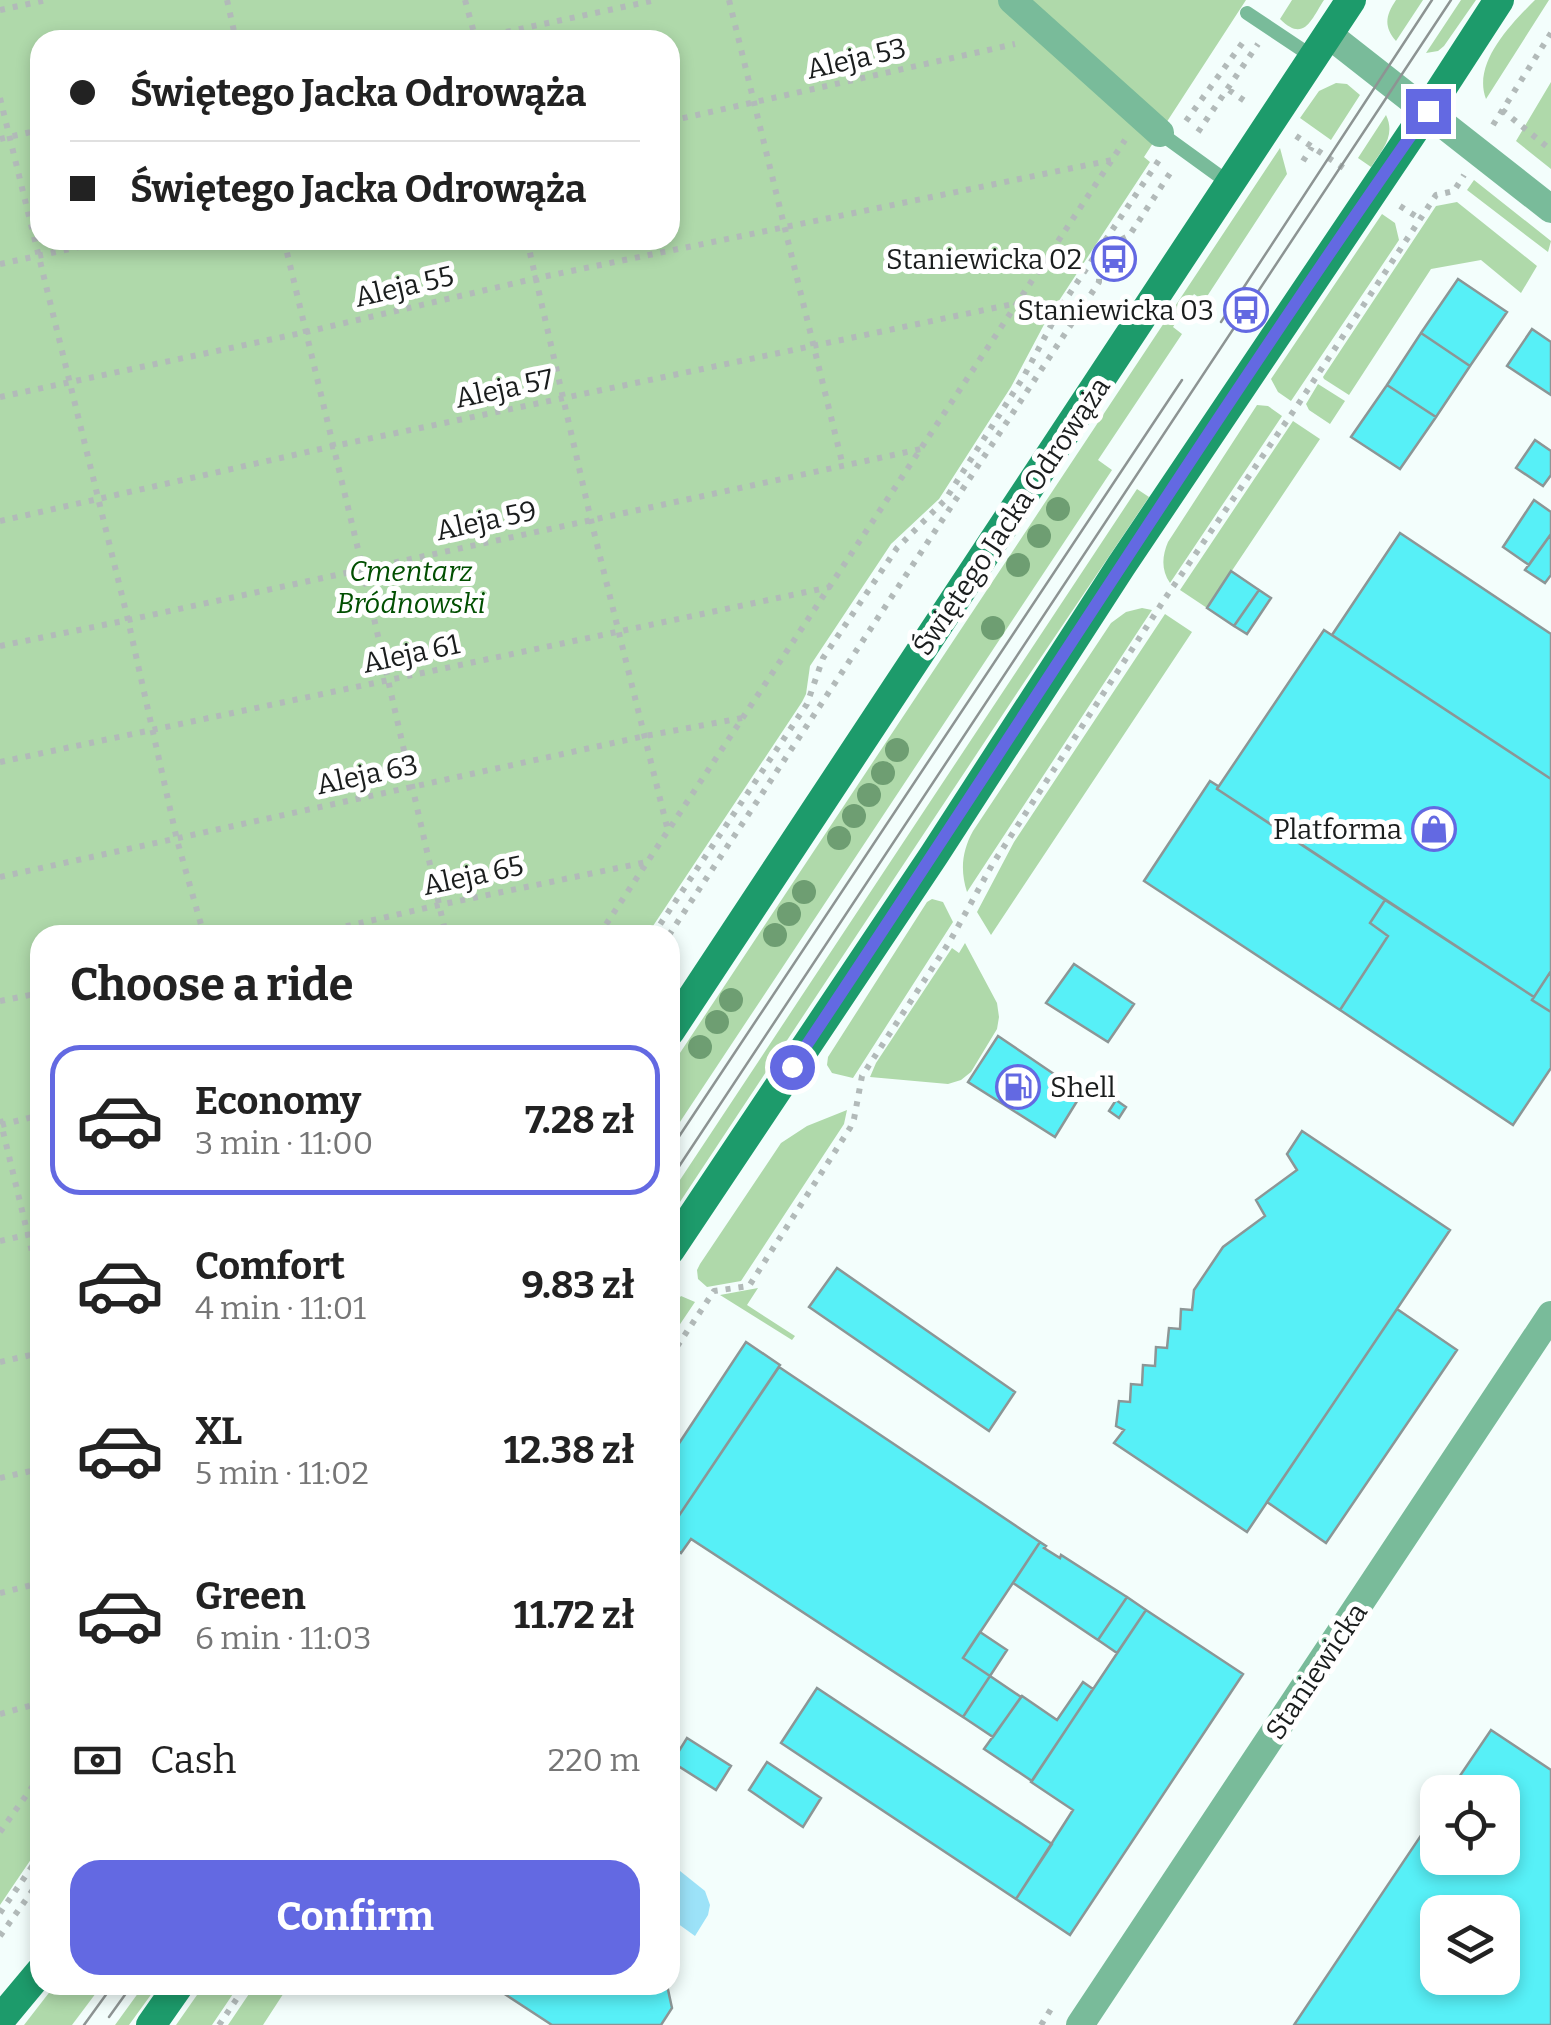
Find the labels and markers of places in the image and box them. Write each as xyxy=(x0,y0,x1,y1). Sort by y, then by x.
bus stop icon: Staniewicka 02 xyxy=(1091,236,1137,282)
place label: Staniewicka 02 xyxy=(886,243,1082,276)
bus stop icon: Staniewicka 03 xyxy=(1223,287,1269,333)
place label: Staniewicka 03 xyxy=(1017,294,1214,327)
shop icon: Platforma xyxy=(1411,806,1457,852)
place label: Platforma xyxy=(1273,813,1402,846)
fuel station icon: Shell xyxy=(995,1064,1041,1110)
place label: Shell xyxy=(1050,1071,1116,1104)

